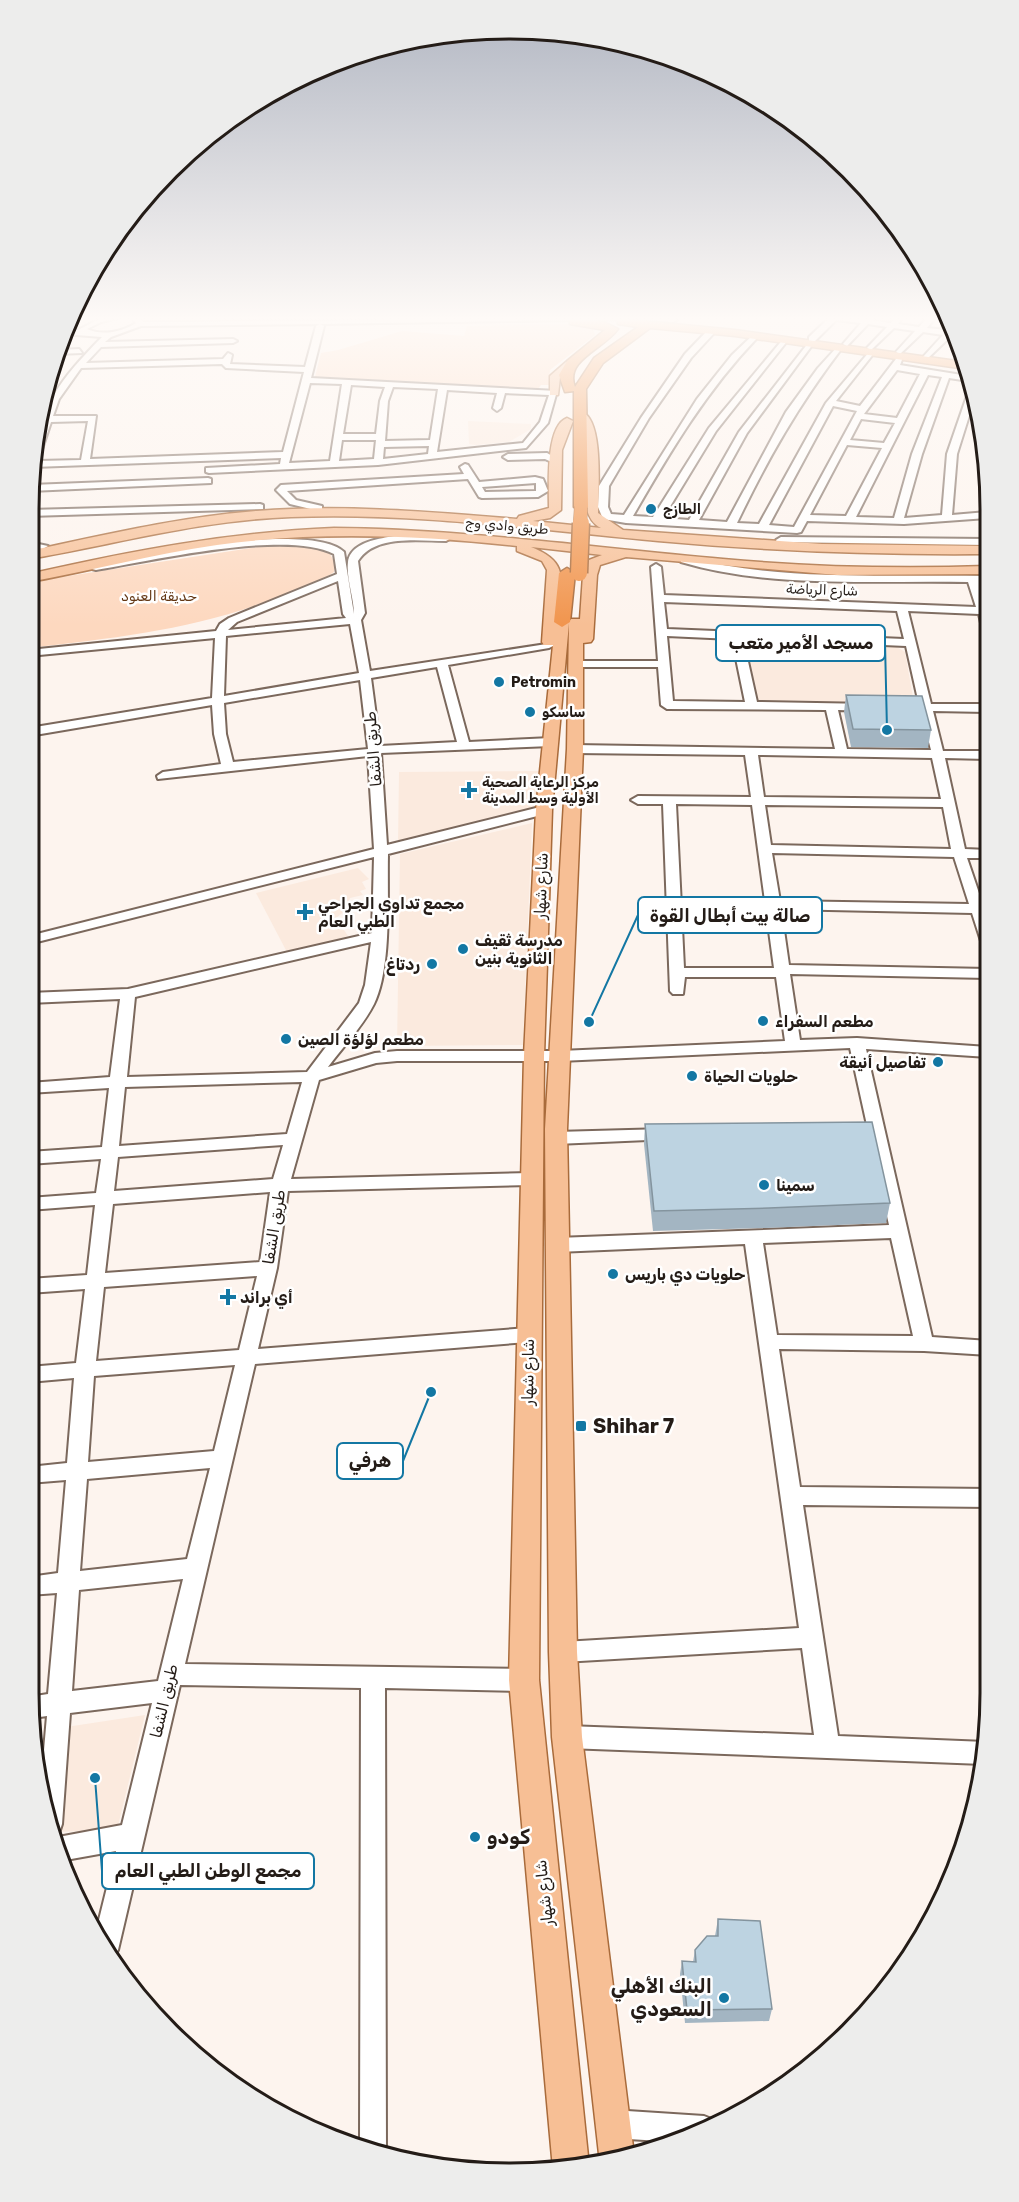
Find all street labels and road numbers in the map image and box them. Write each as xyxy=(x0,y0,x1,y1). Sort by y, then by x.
street label: طريق وادي وج xyxy=(465,514,549,540)
street label: شارع الرياضة xyxy=(786,580,858,602)
street label: طريق الشفا xyxy=(360,710,387,787)
street label: شارع شهار xyxy=(530,852,554,921)
street label: طريق الشفا xyxy=(259,1188,290,1266)
street label: شارع شهار xyxy=(518,1338,540,1407)
street label: طريق الشفا xyxy=(146,1662,183,1740)
street label: شارع شهار xyxy=(531,1859,559,1928)

